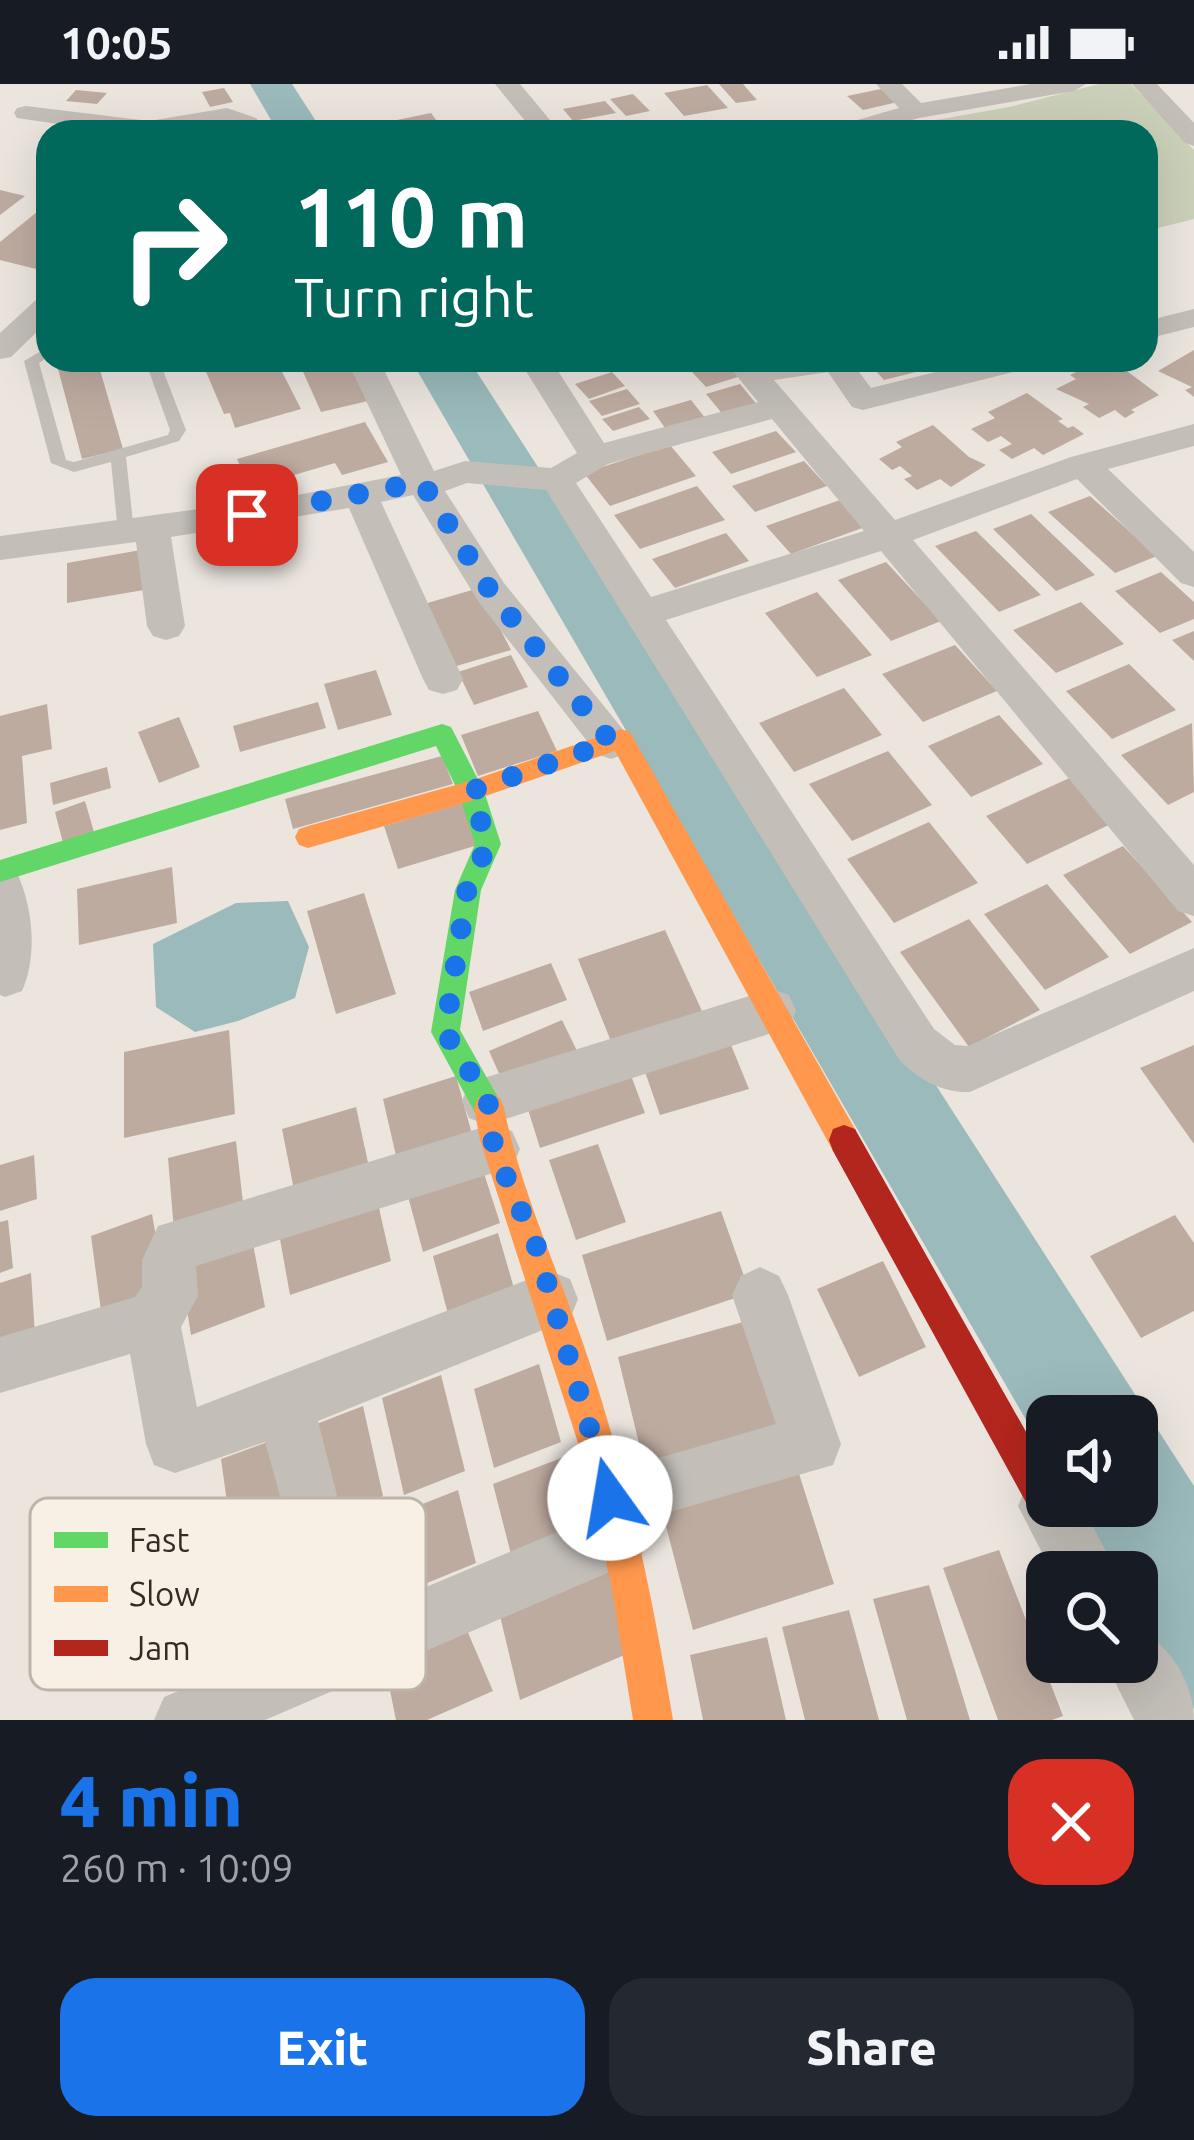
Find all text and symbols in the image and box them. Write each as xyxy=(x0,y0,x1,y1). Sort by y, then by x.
text: 10:05 xyxy=(60,17,173,68)
icon: right xyxy=(96,168,252,324)
text: 110 m xyxy=(294,169,528,263)
text: Turn right xyxy=(294,267,534,327)
pin xyxy=(196,464,298,566)
icon: arrive xyxy=(214,482,280,548)
map controls xyxy=(1026,1395,1158,1683)
button: sound xyxy=(1026,1395,1158,1527)
position arrow xyxy=(547,1435,673,1561)
legend xyxy=(30,1498,426,1690)
text: Fast xyxy=(129,1521,189,1558)
button: search xyxy=(1026,1551,1158,1683)
text: Slow xyxy=(129,1575,200,1612)
text: Jam xyxy=(129,1629,191,1666)
button: close xyxy=(1008,1759,1134,1885)
text: 4 min xyxy=(60,1760,243,1841)
text: 260 m · 10:09 xyxy=(60,1846,294,1889)
button: Exit xyxy=(60,1978,585,2116)
button: Share xyxy=(609,1978,1134,2116)

